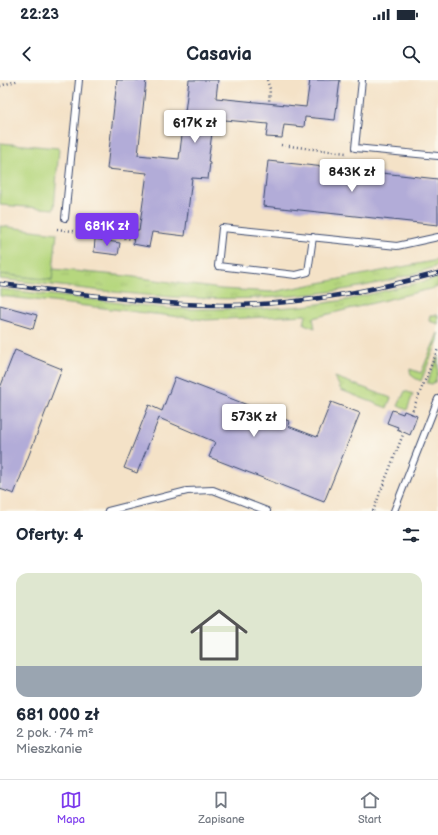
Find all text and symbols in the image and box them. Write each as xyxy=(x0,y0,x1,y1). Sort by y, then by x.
text: 22:23 xyxy=(20,5,59,24)
icon: back xyxy=(16,43,38,65)
icon: search xyxy=(400,43,422,65)
text: Casavia xyxy=(186,44,252,65)
pin: 617K zł xyxy=(158,110,232,144)
text: 617K zł xyxy=(173,115,217,131)
pin: 843K zł xyxy=(315,159,389,193)
text: 843K zł xyxy=(329,164,375,180)
pin: 681K zł xyxy=(70,213,144,247)
text: 681K zł xyxy=(85,218,129,234)
pin: 573K zł xyxy=(217,404,291,438)
text: 573K zł xyxy=(231,409,277,425)
icon: filters xyxy=(400,524,422,546)
text: Oferty: 4 xyxy=(16,525,83,545)
icon: home xyxy=(183,599,255,671)
text: 681 000 zł xyxy=(16,705,100,725)
text: 2 pok. · 74 m² xyxy=(16,725,94,741)
text: Mieszkanie xyxy=(16,741,82,757)
tab: Mapa xyxy=(57,789,85,826)
tab: Zapisane xyxy=(198,789,245,826)
tab: Start xyxy=(358,789,381,826)

